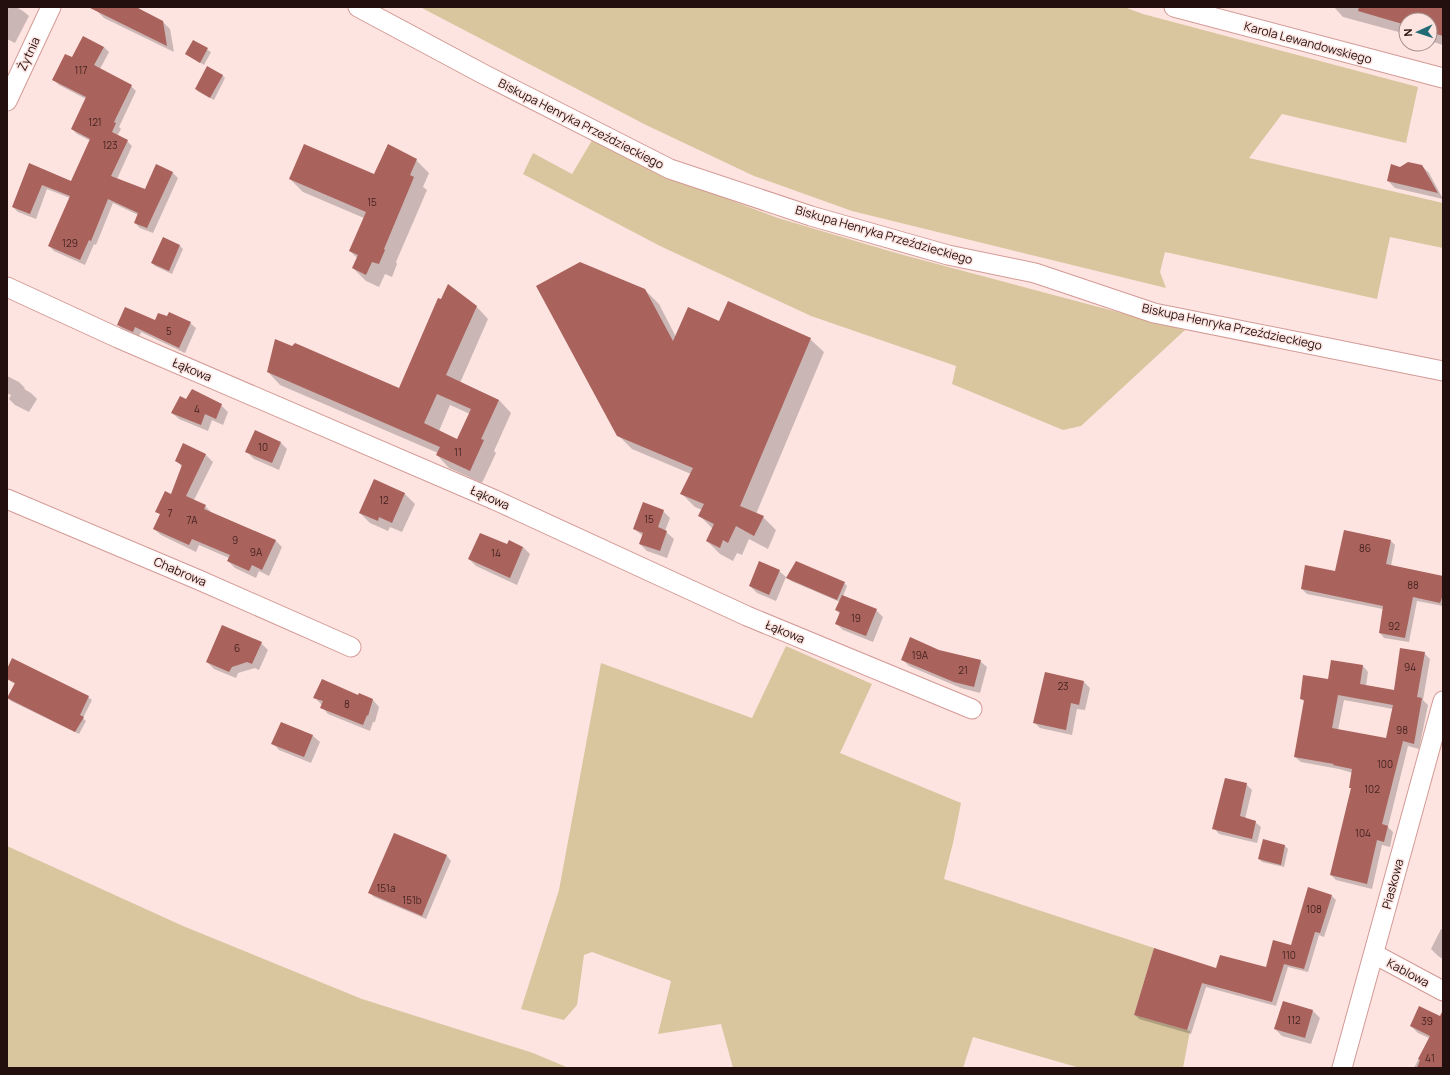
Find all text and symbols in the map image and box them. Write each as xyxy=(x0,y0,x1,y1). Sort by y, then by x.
north arrow xyxy=(1398,12,1438,52)
street label: Karola Lewandowskiego xyxy=(1242,17,1374,68)
text: N xyxy=(1400,28,1415,37)
street label: Żytnia xyxy=(13,34,44,74)
house number: 117 xyxy=(75,63,87,77)
street label: Biskupa Henryka Przeździeckiego xyxy=(496,74,667,173)
house number: 121 xyxy=(88,115,102,129)
house number: 123 xyxy=(102,138,118,152)
house number: 15 xyxy=(367,195,377,209)
street label: Biskupa Henryka Przeździeckiego xyxy=(793,201,975,268)
house number: 129 xyxy=(62,236,78,250)
street label: Biskupa Henryka Przeździeckiego xyxy=(1140,299,1324,354)
house number: 5 xyxy=(166,324,172,338)
street label: Łąkowa xyxy=(170,354,214,385)
house number: 4 xyxy=(194,402,200,416)
house number: 10 xyxy=(258,440,268,454)
house number: 11 xyxy=(454,445,462,459)
street label: Łąkowa xyxy=(468,481,512,514)
house number: 12 xyxy=(379,493,389,507)
house number: 7 xyxy=(167,506,173,520)
house number: 15 xyxy=(644,512,654,526)
house number: 7A xyxy=(187,513,198,527)
house number: 9 xyxy=(232,533,238,547)
house number: 86 xyxy=(1359,541,1371,555)
house number: 9A xyxy=(250,545,263,559)
house number: 14 xyxy=(491,546,501,560)
street label: Chabrowa xyxy=(151,553,209,590)
house number: 88 xyxy=(1407,578,1419,592)
house number: 19 xyxy=(851,611,861,625)
street label: Łąkowa xyxy=(763,616,807,647)
house number: 92 xyxy=(1388,619,1400,633)
house number: 6 xyxy=(234,641,240,655)
house number: 19A xyxy=(912,648,929,662)
house number: 94 xyxy=(1404,660,1416,674)
house number: 21 xyxy=(958,663,968,677)
house number: 23 xyxy=(1057,679,1069,693)
house number: 8 xyxy=(344,697,350,711)
house number: 98 xyxy=(1396,723,1408,737)
house number: 100 xyxy=(1377,757,1393,771)
house number: 102 xyxy=(1364,782,1380,796)
house number: 104 xyxy=(1355,826,1371,840)
street label: Piaskowa xyxy=(1378,857,1407,911)
house number: 151a xyxy=(376,881,396,895)
house number: 151b xyxy=(402,893,422,907)
house number: 108 xyxy=(1306,902,1322,916)
house number: 110 xyxy=(1282,948,1296,962)
street label: Kablowa xyxy=(1384,954,1433,991)
house number: 112 xyxy=(1287,1013,1301,1027)
house number: 39 xyxy=(1421,1014,1433,1028)
house number: 41 xyxy=(1425,1051,1435,1065)

